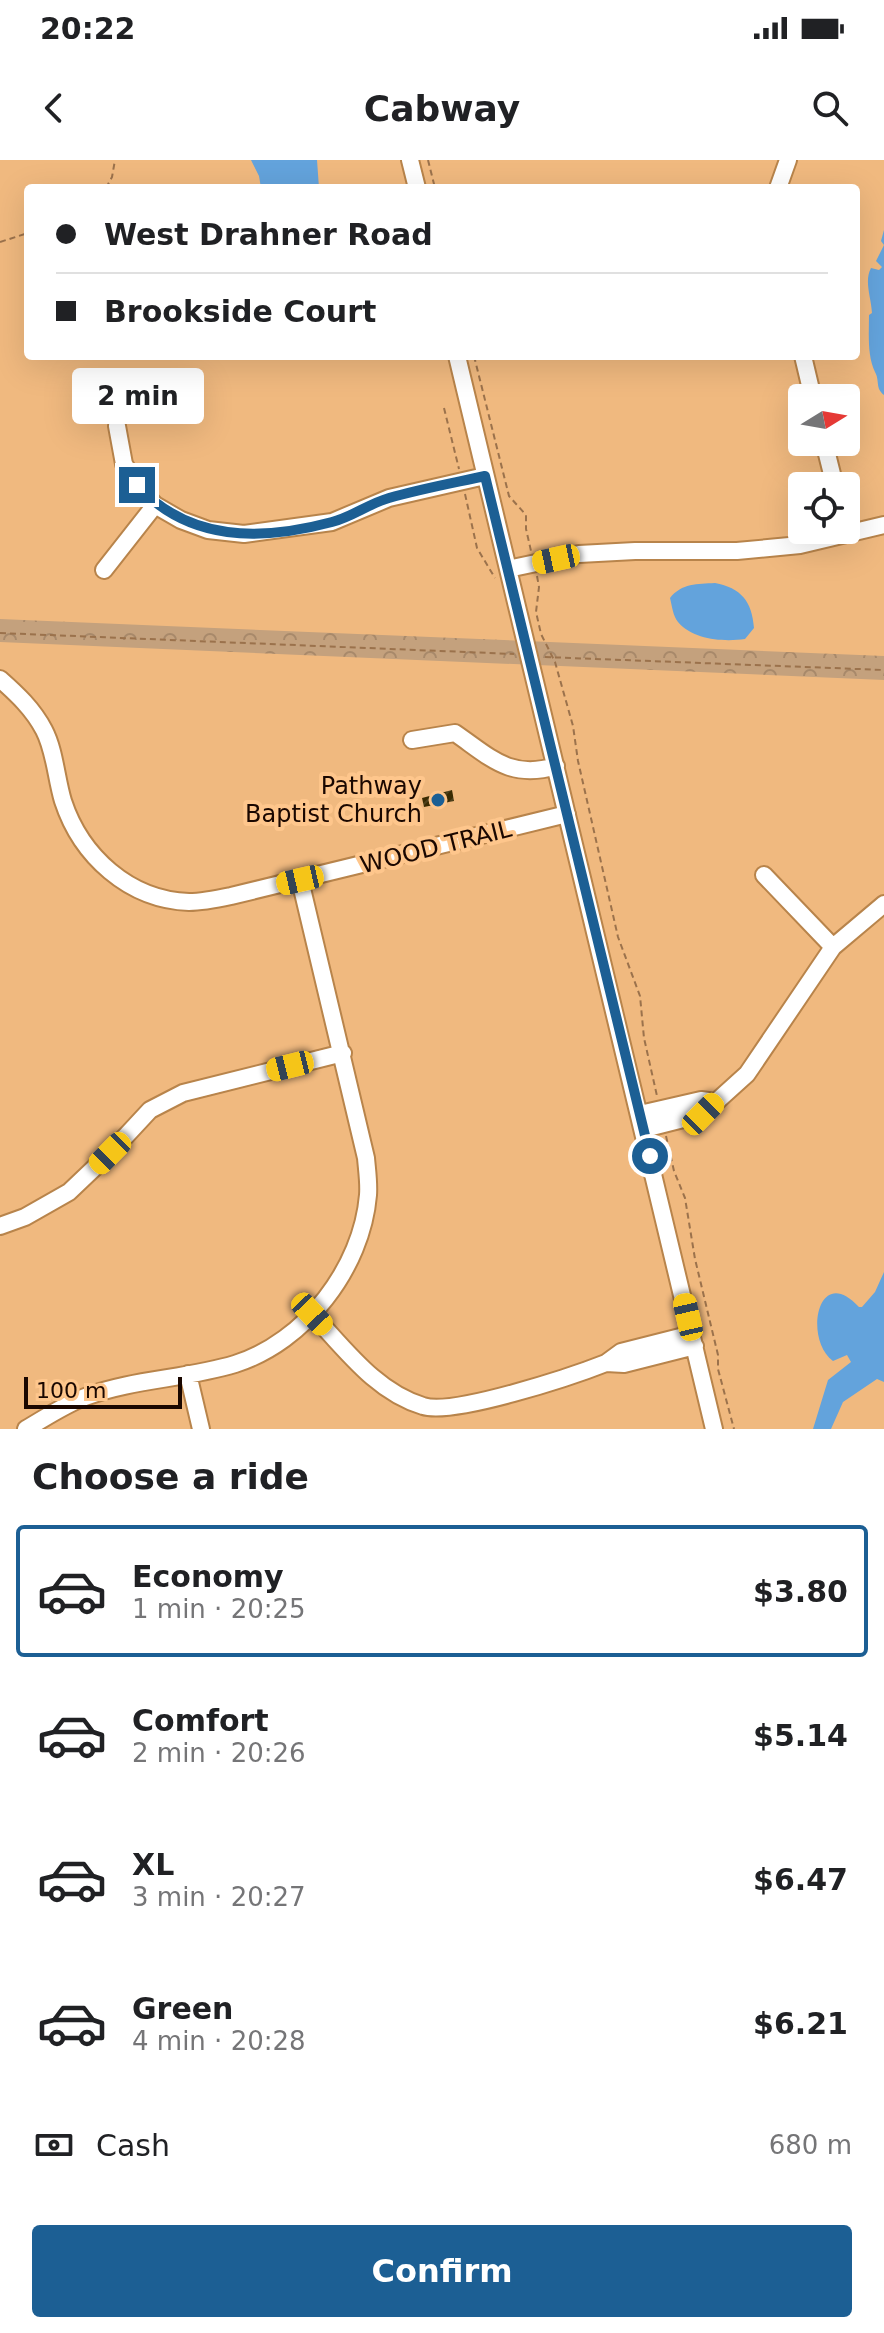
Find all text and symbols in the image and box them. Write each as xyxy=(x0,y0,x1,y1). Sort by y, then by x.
text: 20:22 xyxy=(40,11,136,46)
icon: back xyxy=(32,86,76,130)
icon: search xyxy=(808,86,852,130)
text: Cabway xyxy=(364,88,520,129)
text: West Drahner Road xyxy=(104,217,433,252)
text: Brookside Court xyxy=(104,294,376,329)
callout: 2 min xyxy=(71,369,203,425)
text: 2 min xyxy=(97,381,179,411)
north arrow xyxy=(788,384,860,456)
map controls xyxy=(788,384,860,544)
route end xyxy=(119,467,155,503)
button: locate xyxy=(788,472,860,544)
car xyxy=(530,542,582,576)
place label: Pathway Baptist Church xyxy=(245,772,422,828)
marker: Pathway Baptist Church xyxy=(429,791,447,809)
street label: WOOD TRAIL xyxy=(357,815,515,879)
car xyxy=(274,863,326,897)
car xyxy=(264,1049,316,1083)
car xyxy=(678,1089,728,1139)
car xyxy=(85,1128,135,1178)
route start xyxy=(632,1138,668,1174)
car xyxy=(287,1288,337,1340)
car xyxy=(671,1291,705,1343)
scale bar xyxy=(24,1373,182,1409)
text: 100 m xyxy=(36,1378,106,1403)
text: Choose a ride xyxy=(32,1456,309,1497)
icon: car xyxy=(36,1555,108,1627)
text: Economy xyxy=(132,1559,284,1594)
text: $3.80 xyxy=(753,1574,848,1609)
text: 1 min · 20:25 xyxy=(132,1594,306,1624)
icon: car xyxy=(36,1699,108,1771)
text: Comfort xyxy=(132,1703,269,1738)
text: $5.14 xyxy=(753,1718,848,1753)
text: 2 min · 20:26 xyxy=(132,1738,306,1768)
icon: car xyxy=(36,1843,108,1915)
text: XL xyxy=(132,1847,174,1882)
text: $6.47 xyxy=(753,1862,848,1897)
text: 3 min · 20:27 xyxy=(132,1882,306,1912)
icon: car xyxy=(36,1987,108,2059)
text: Green xyxy=(132,1991,233,2026)
text: $6.21 xyxy=(753,2006,848,2041)
text: 4 min · 20:28 xyxy=(132,2026,306,2056)
icon: cash xyxy=(32,2123,76,2167)
text: Cash xyxy=(96,2128,170,2163)
text: 680 m xyxy=(769,2130,852,2160)
button: Confirm xyxy=(32,2225,852,2317)

